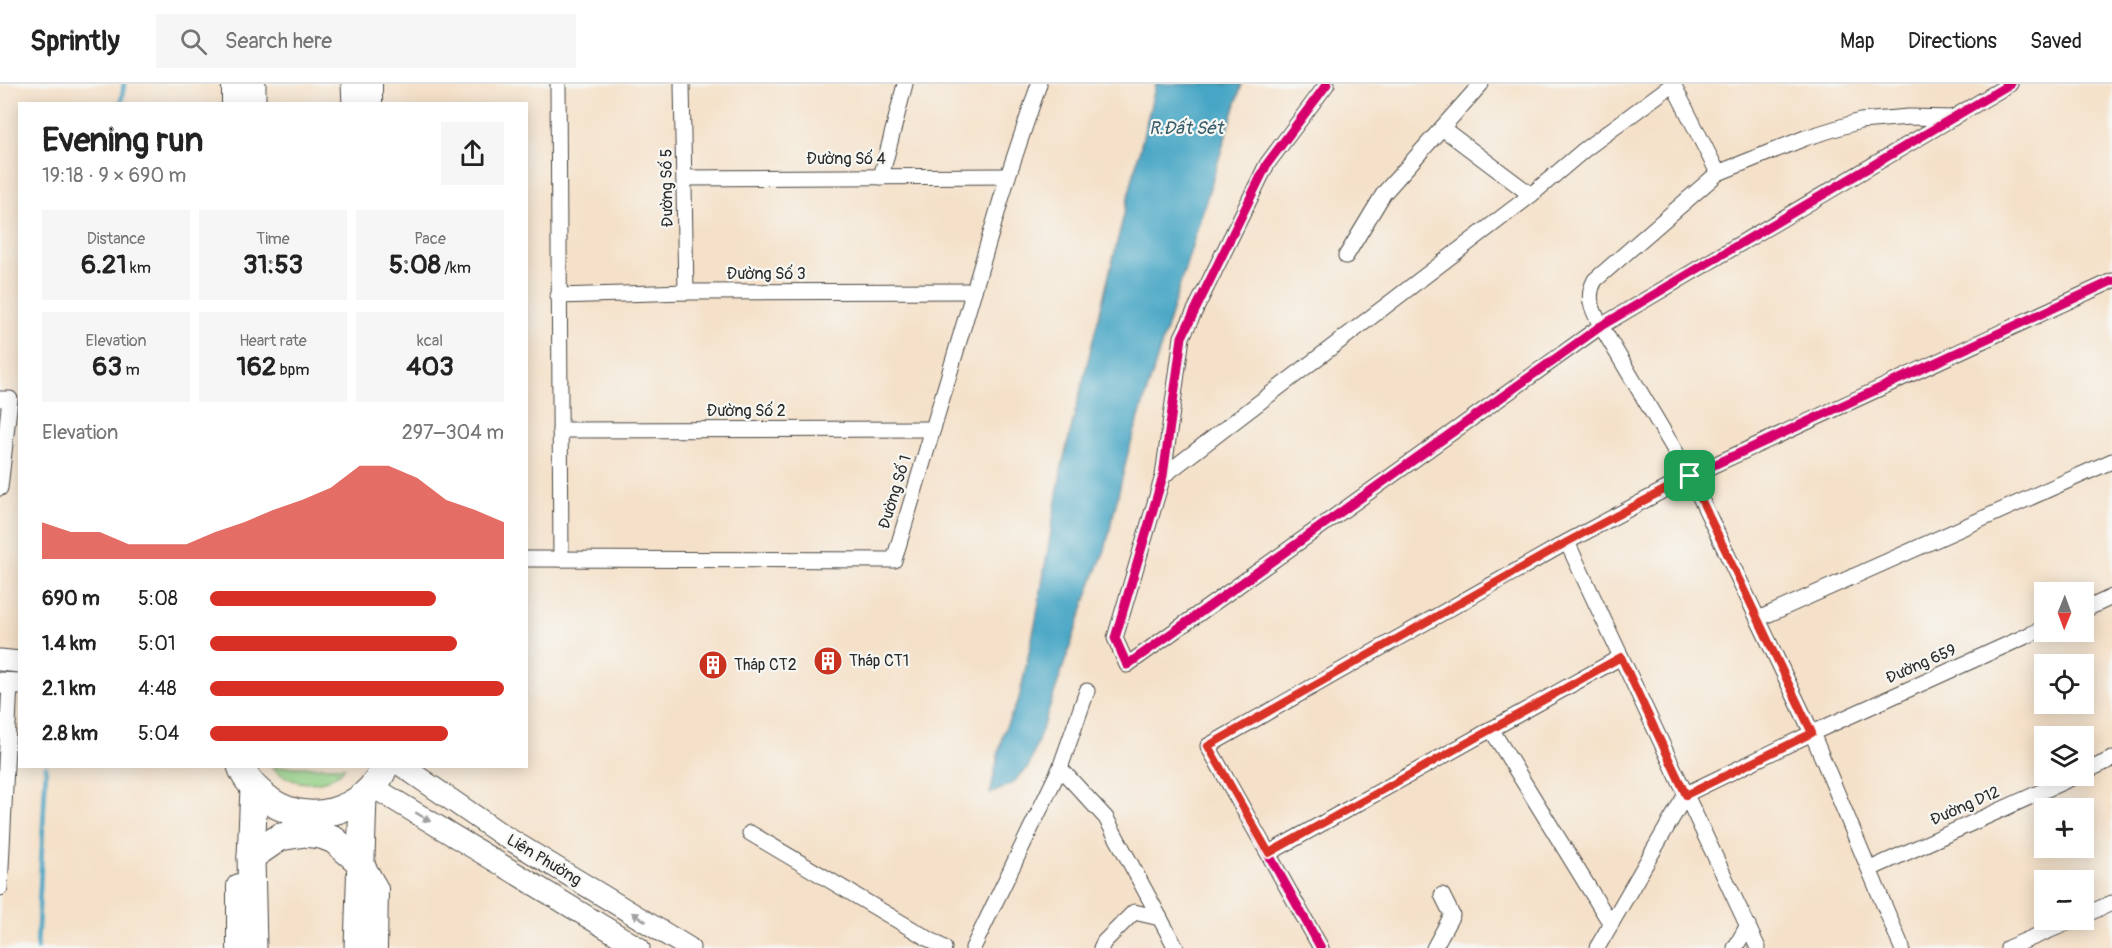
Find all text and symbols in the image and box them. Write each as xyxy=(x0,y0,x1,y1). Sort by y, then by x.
search box xyxy=(156,14,576,68)
text: Sprintly xyxy=(30,24,120,59)
icon: search xyxy=(177,25,210,58)
text: Search here xyxy=(225,27,332,55)
text: Map xyxy=(1840,28,1875,55)
text: Directions xyxy=(1908,28,1997,55)
text: Saved xyxy=(2030,28,2082,55)
water label: R.Đất Sét xyxy=(1149,117,1225,140)
text: Evening run xyxy=(42,120,203,161)
button: share xyxy=(441,122,504,185)
street label: Đường Số 5 xyxy=(656,148,678,228)
street label: Đường Số 4 xyxy=(806,149,886,169)
text: 19:18 · 9 × 690 m xyxy=(42,163,186,188)
text: Distance xyxy=(87,229,145,249)
text: Time xyxy=(256,229,290,249)
text: Pace xyxy=(414,229,446,249)
text: 6.21 xyxy=(81,249,127,281)
text: 31:53 xyxy=(243,249,303,281)
text: 5:08 xyxy=(389,249,441,281)
text: km xyxy=(127,258,151,278)
text: /km xyxy=(441,258,471,278)
street label: Đường Số 3 xyxy=(726,264,806,284)
text: Elevation xyxy=(86,331,146,351)
text: Heart rate xyxy=(239,331,307,351)
text: kcal xyxy=(417,331,443,351)
text: 63 xyxy=(92,351,122,383)
text: 162 xyxy=(237,351,276,383)
text: 403 xyxy=(406,351,454,383)
text: m xyxy=(122,360,140,380)
text: bpm xyxy=(276,360,309,380)
street label: Đường Số 2 xyxy=(706,401,786,421)
text: Elevation xyxy=(42,420,118,445)
text: 297–304 m xyxy=(402,420,504,445)
pin xyxy=(1664,450,1715,501)
street label: Đường Số 1 xyxy=(874,453,916,531)
icon: arrive xyxy=(1673,459,1706,492)
north arrow xyxy=(2034,582,2094,642)
map controls xyxy=(2034,582,2094,930)
text: 690 m xyxy=(42,586,100,611)
text: 5:08 xyxy=(138,586,178,611)
text: 1.4 km xyxy=(42,631,96,656)
text: 5:01 xyxy=(138,631,176,656)
street label: Đường 659 xyxy=(1883,640,1959,688)
building icon: Tháp CT1 xyxy=(812,645,844,677)
building icon: Tháp CT2 xyxy=(697,649,729,681)
place label: Tháp CT1 xyxy=(849,651,909,671)
button: locate xyxy=(2034,654,2094,714)
place label: Tháp CT2 xyxy=(734,655,797,675)
text: 2.1 km xyxy=(42,676,96,701)
text: 4:48 xyxy=(138,676,177,701)
text: 2.8 km xyxy=(42,721,98,746)
text: 5:04 xyxy=(138,721,179,746)
button: layers xyxy=(2034,726,2094,786)
street label: Đường D12 xyxy=(1927,782,2003,830)
button: + xyxy=(2034,798,2094,858)
one-way arrow xyxy=(415,812,431,823)
street label: Liên Phường xyxy=(503,830,585,890)
button: − xyxy=(2034,870,2094,930)
one-way arrow xyxy=(631,912,647,923)

